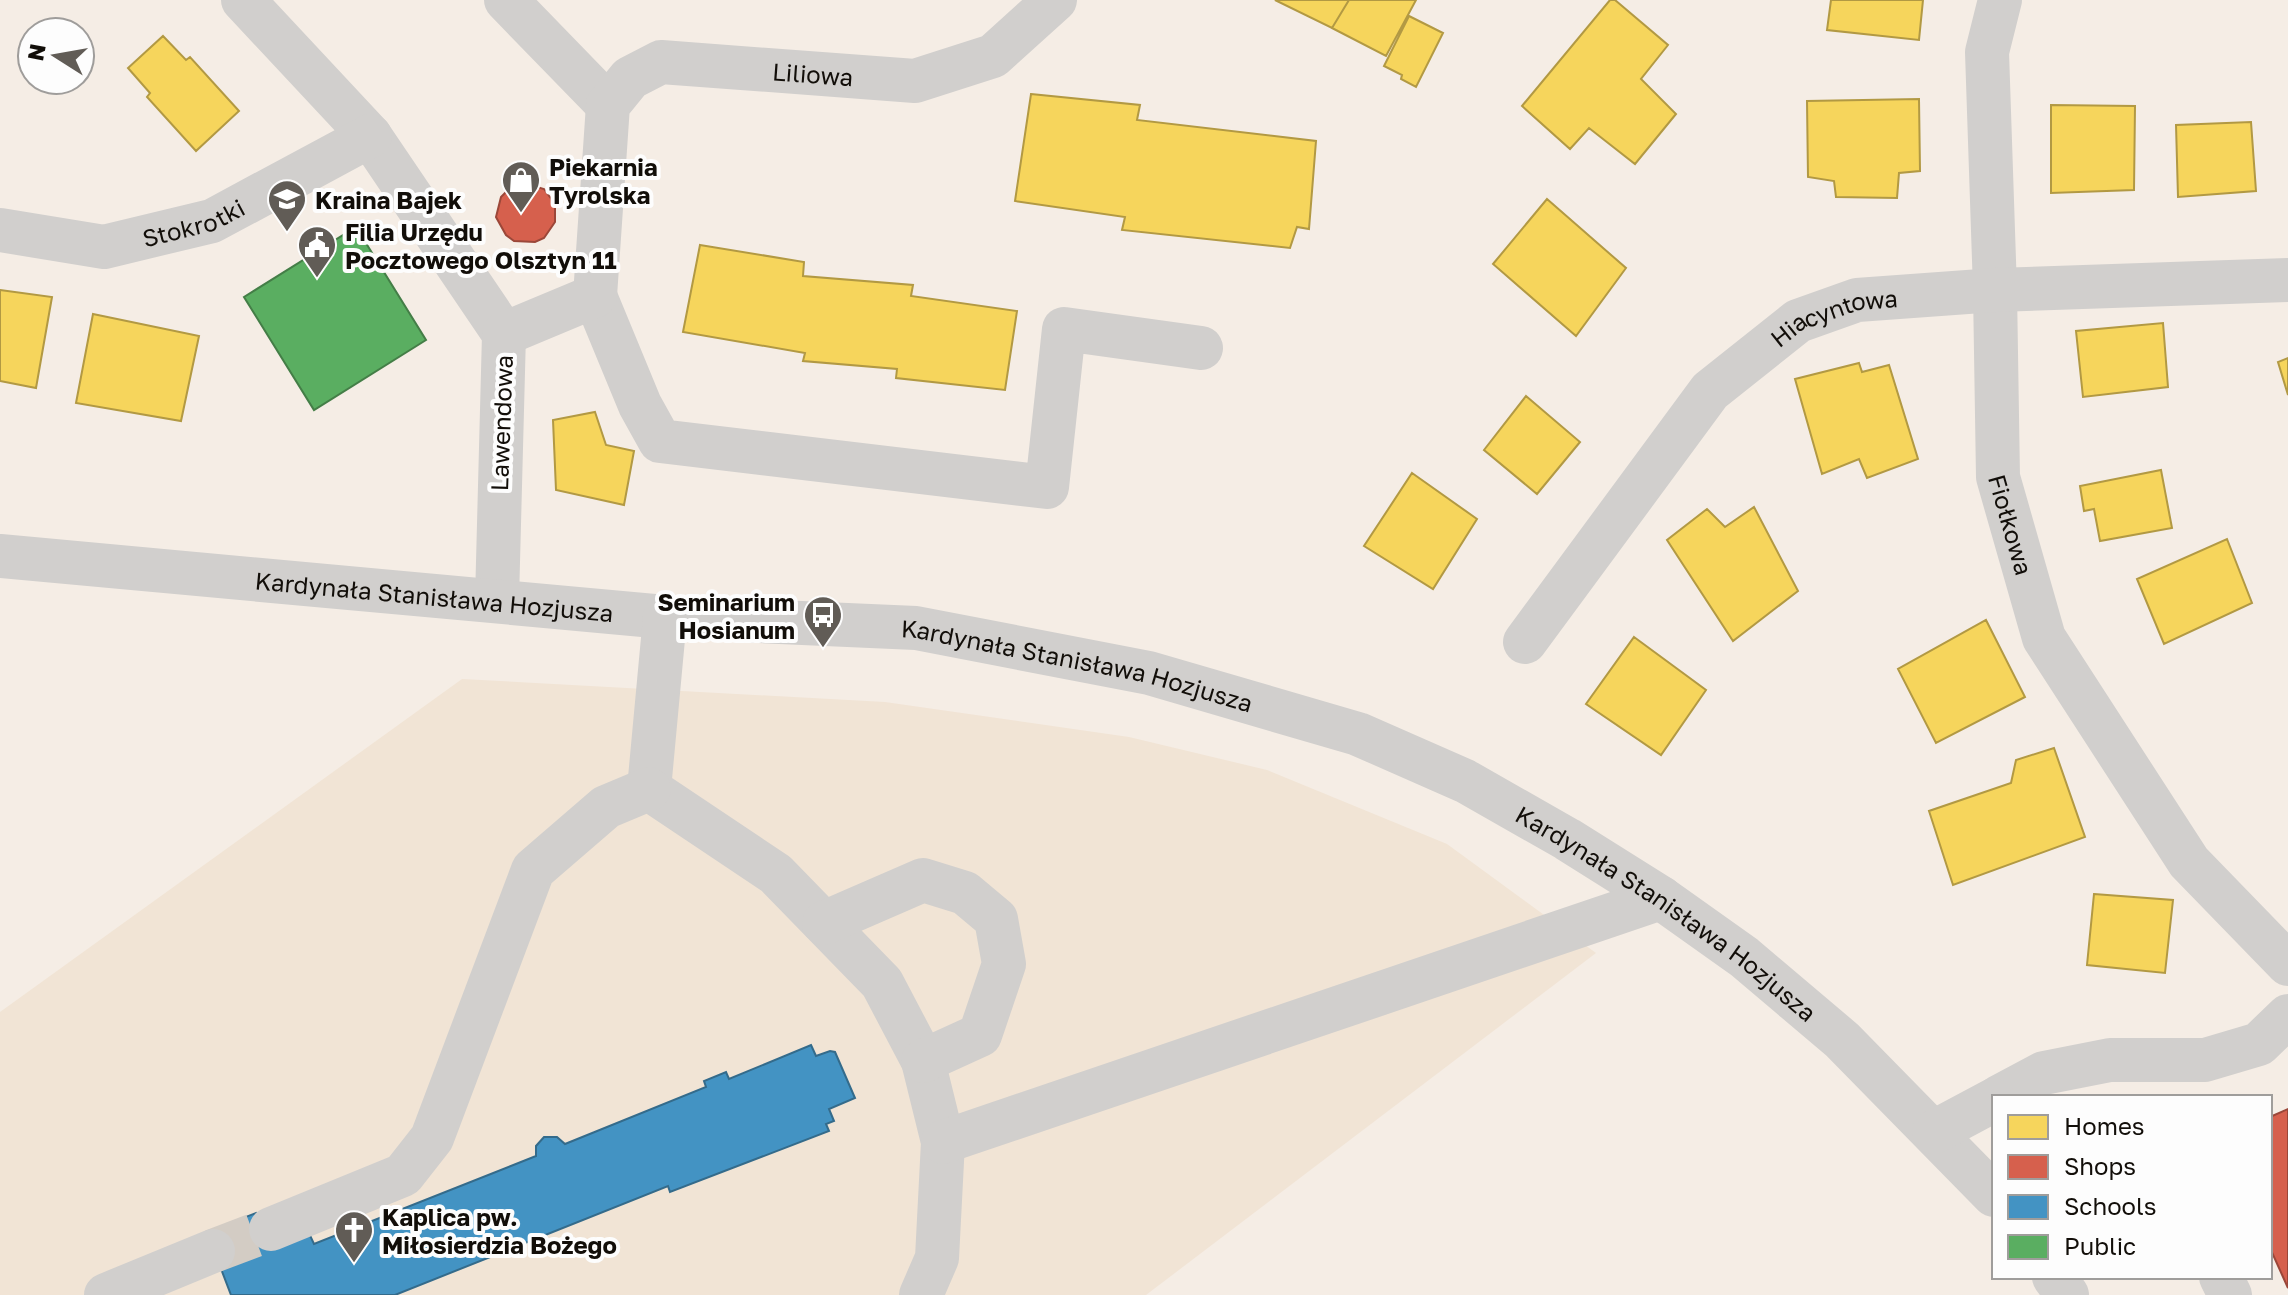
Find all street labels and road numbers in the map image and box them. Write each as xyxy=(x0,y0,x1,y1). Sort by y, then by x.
street label: Liliowa xyxy=(771,56,854,91)
street label: Stokrotki xyxy=(139,192,249,252)
street label: Hiacyntowa xyxy=(1764,283,1899,352)
street label: Lawendowa xyxy=(484,354,518,492)
street label: Fiołkowa xyxy=(1983,471,2040,578)
street label: Kardynała Stanisława Hozjusza xyxy=(254,565,615,627)
street label: Kardynała Stanisława Hozjusza xyxy=(900,613,1256,717)
street label: Kardynała Stanisława Hozjusza xyxy=(1511,799,1823,1027)

